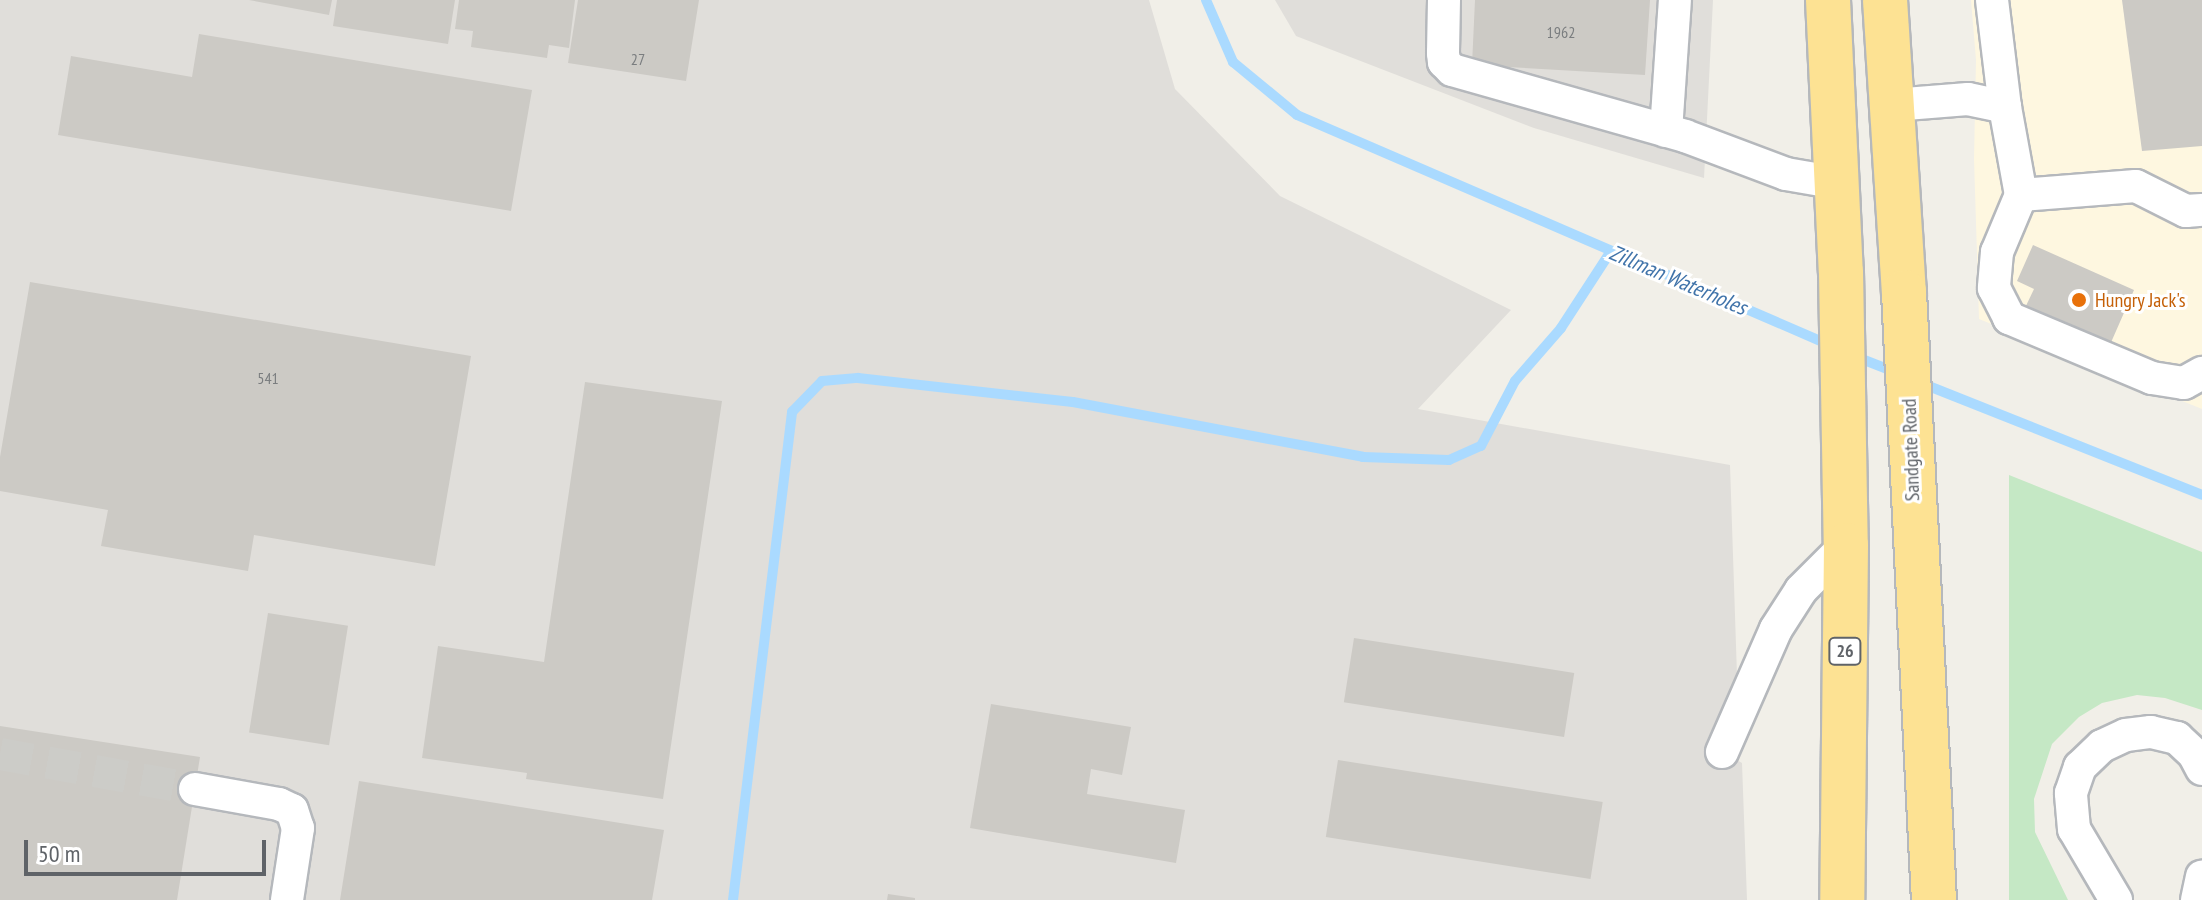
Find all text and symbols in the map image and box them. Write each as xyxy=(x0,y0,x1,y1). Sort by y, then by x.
house number: 1962 xyxy=(1547,22,1575,42)
house number: 27 xyxy=(631,49,645,69)
water label: Zillman Waterholes xyxy=(1605,239,1751,321)
place label: Hungry Jack's xyxy=(2095,288,2186,312)
marker: Hungry Jack's xyxy=(2070,291,2088,309)
house number: 541 xyxy=(257,368,279,388)
street label: Sandgate Road xyxy=(1897,398,1925,502)
road number: 26 xyxy=(1827,637,1863,665)
scale bar xyxy=(28,824,270,874)
text: 50 m xyxy=(38,838,80,869)

